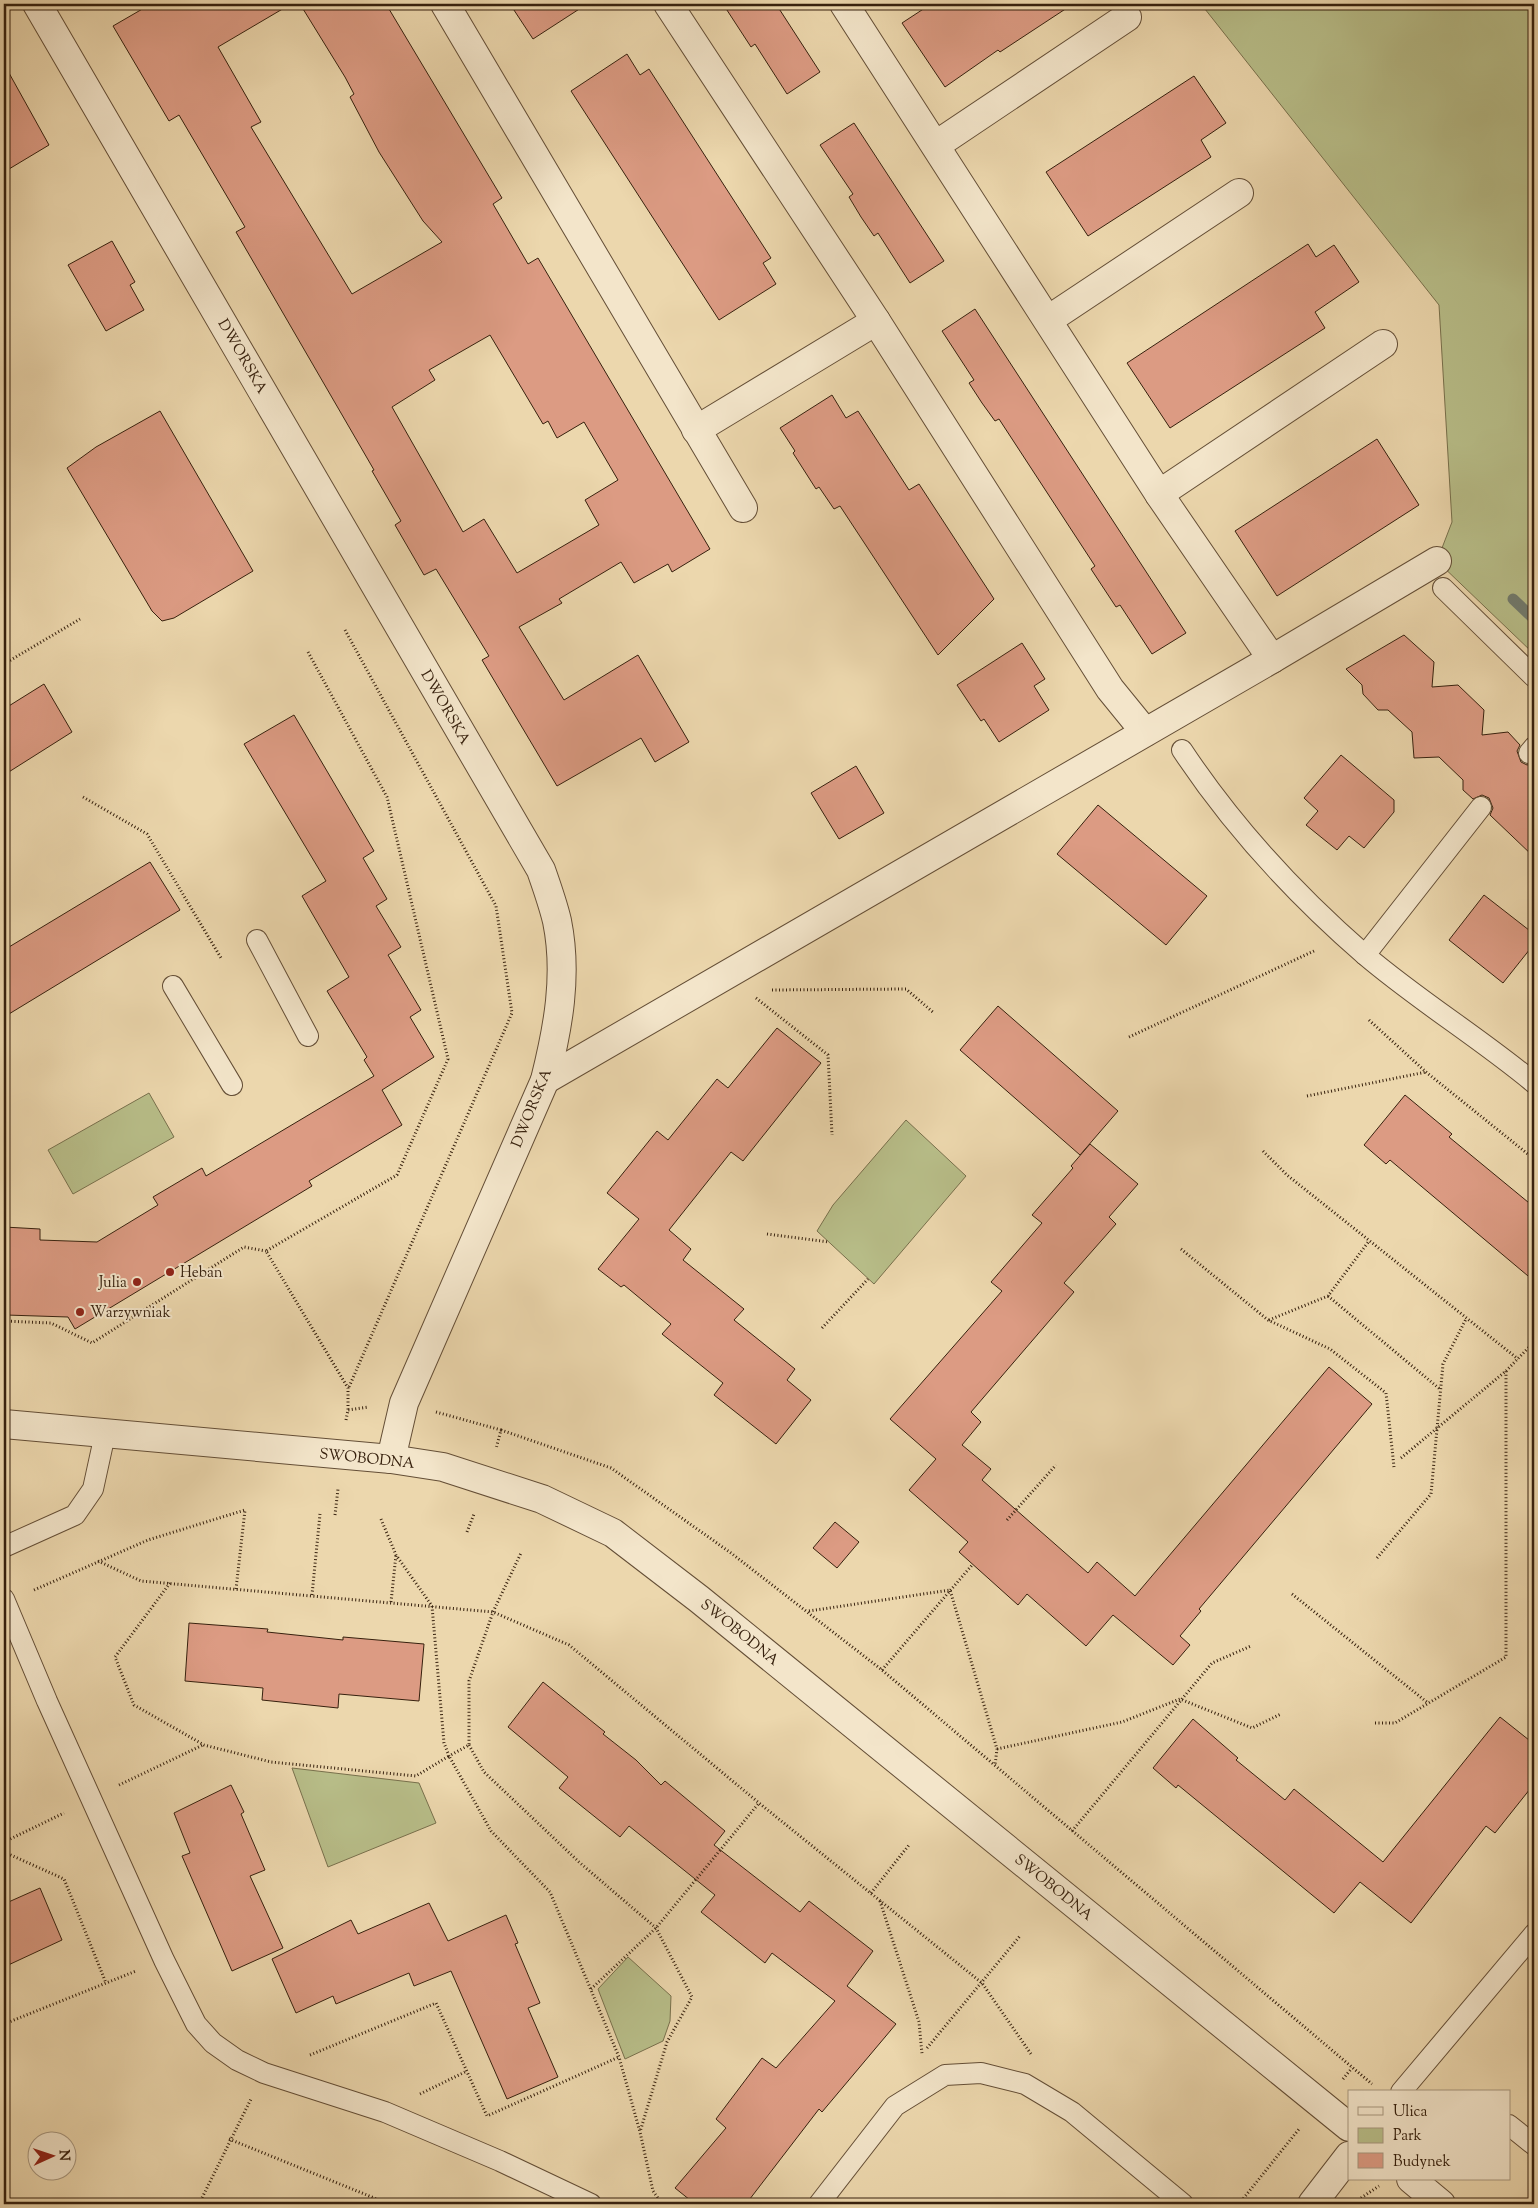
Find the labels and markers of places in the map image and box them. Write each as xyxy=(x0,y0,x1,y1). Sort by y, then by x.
place label: Heban xyxy=(180,1263,223,1284)
marker: Heban xyxy=(164,1266,176,1278)
place label: Julia xyxy=(98,1273,127,1294)
marker: Julia xyxy=(131,1276,143,1288)
place label: Warzywniak xyxy=(90,1303,171,1324)
marker: Warzywniak xyxy=(74,1306,86,1318)

